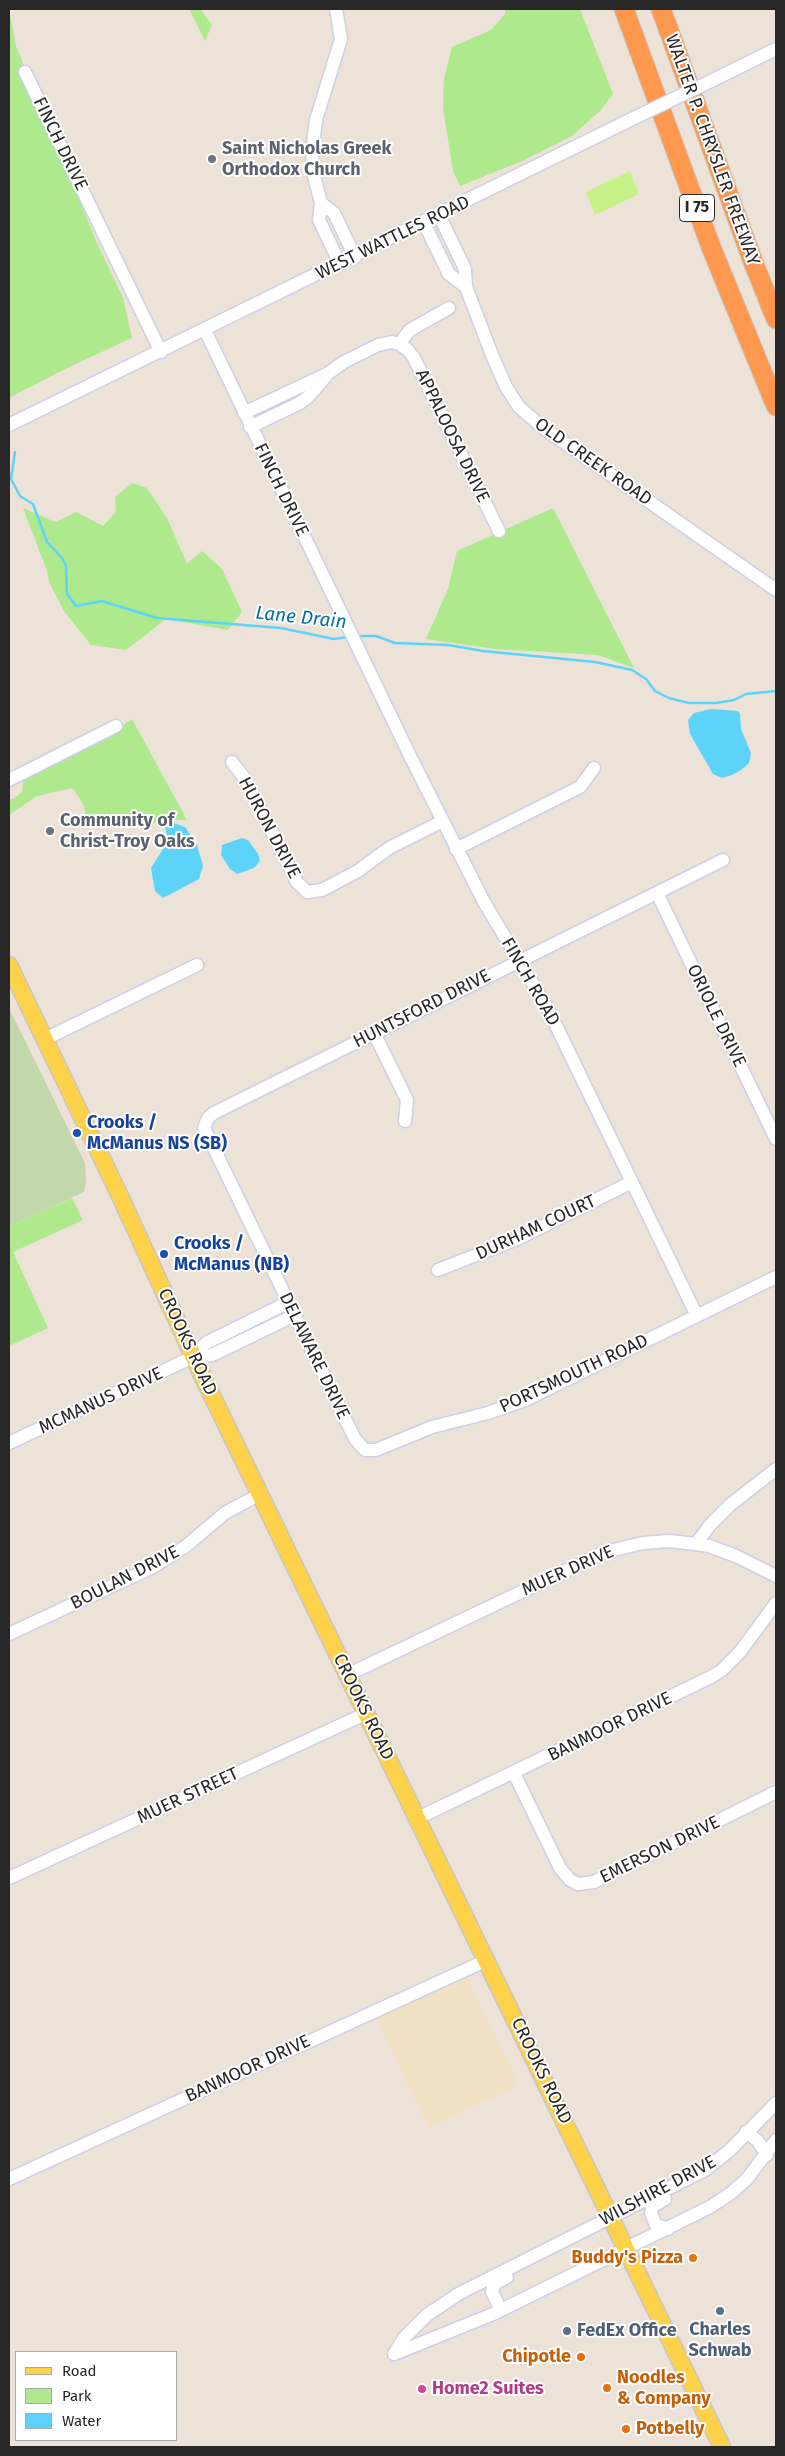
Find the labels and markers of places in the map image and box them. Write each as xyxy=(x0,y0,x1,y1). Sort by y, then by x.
place label: Saint Nicholas Greek Orthodox Church xyxy=(222,138,391,180)
marker: Saint Nicholas Greek Orthodox Church xyxy=(206,153,218,165)
place label: Community of Christ-Troy Oaks xyxy=(60,810,195,852)
marker: Community of Christ-Troy Oaks xyxy=(44,825,56,837)
place label: Crooks / McManus NS (SB) xyxy=(87,1112,227,1154)
marker: Crooks / McManus NS (SB) xyxy=(71,1127,83,1139)
place label: Crooks / McManus (NB) xyxy=(174,1233,289,1276)
marker: Crooks / McManus (NB) xyxy=(158,1248,170,1260)
place label: Buddy's Pizza xyxy=(572,2247,683,2269)
marker: Buddy's Pizza xyxy=(687,2252,699,2264)
marker: Charles Schwab xyxy=(714,2305,726,2317)
place label: Charles Schwab xyxy=(688,2319,752,2362)
place label: FedEx Office xyxy=(577,2320,677,2342)
marker: FedEx Office xyxy=(561,2325,573,2337)
place label: Chipotle xyxy=(502,2346,571,2368)
marker: Chipotle xyxy=(575,2351,587,2363)
place label: Noodles & Company xyxy=(617,2367,711,2410)
place label: Home2 Suites xyxy=(432,2378,544,2400)
marker: Noodles & Company xyxy=(601,2382,613,2394)
marker: Home2 Suites xyxy=(416,2383,428,2395)
place label: Potbelly xyxy=(636,2418,704,2440)
marker: Potbelly xyxy=(620,2423,632,2435)

